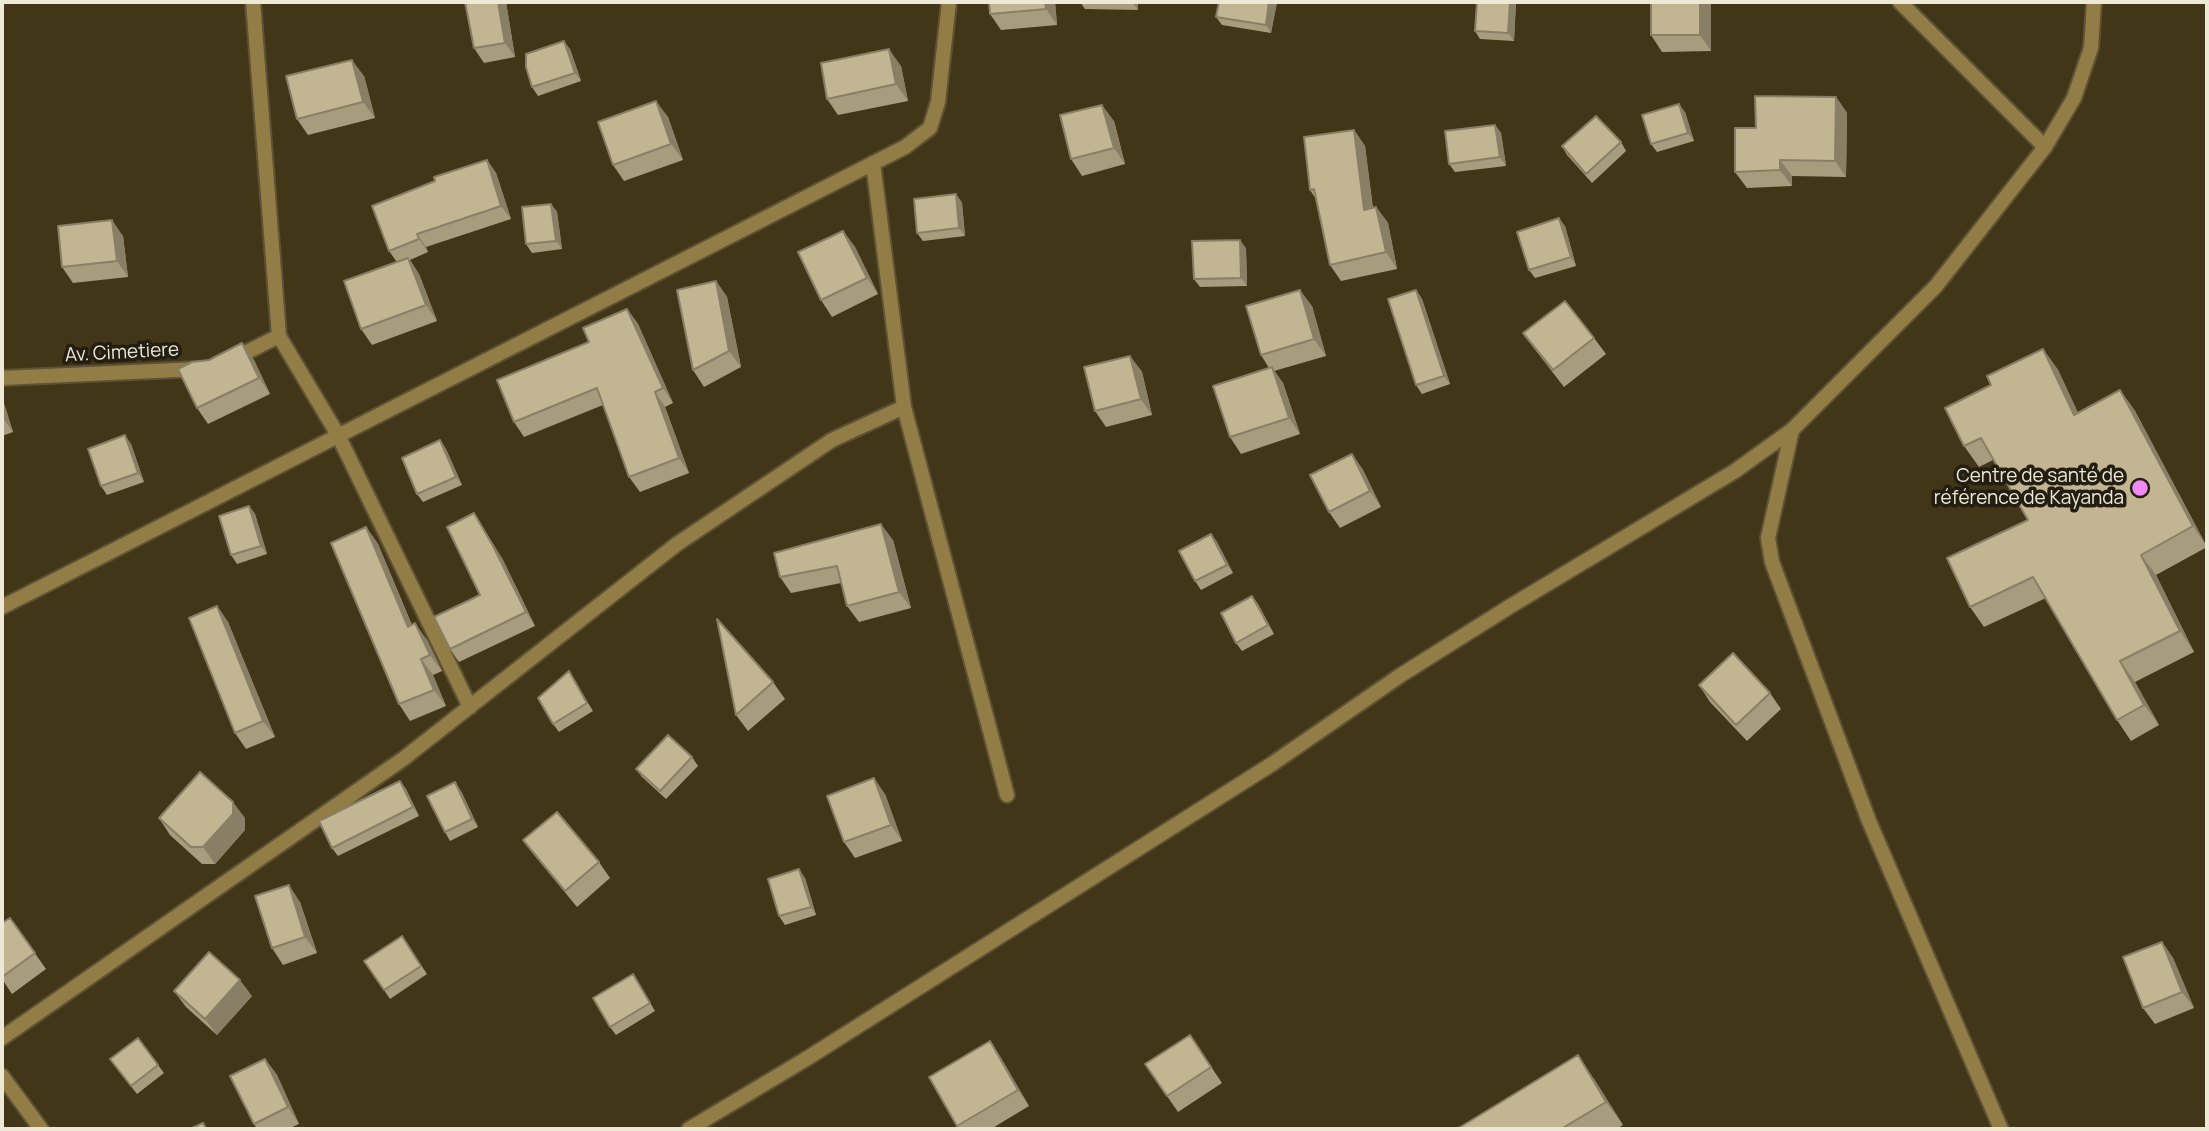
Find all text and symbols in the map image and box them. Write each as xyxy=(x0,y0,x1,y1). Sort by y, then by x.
street label: Av. Cimetiere xyxy=(64,339,180,367)
place label: Centre de santé de référence de Kayanda xyxy=(1934,466,2124,510)
marker: Centre de santé de référence de Kayanda xyxy=(2130,478,2150,498)

